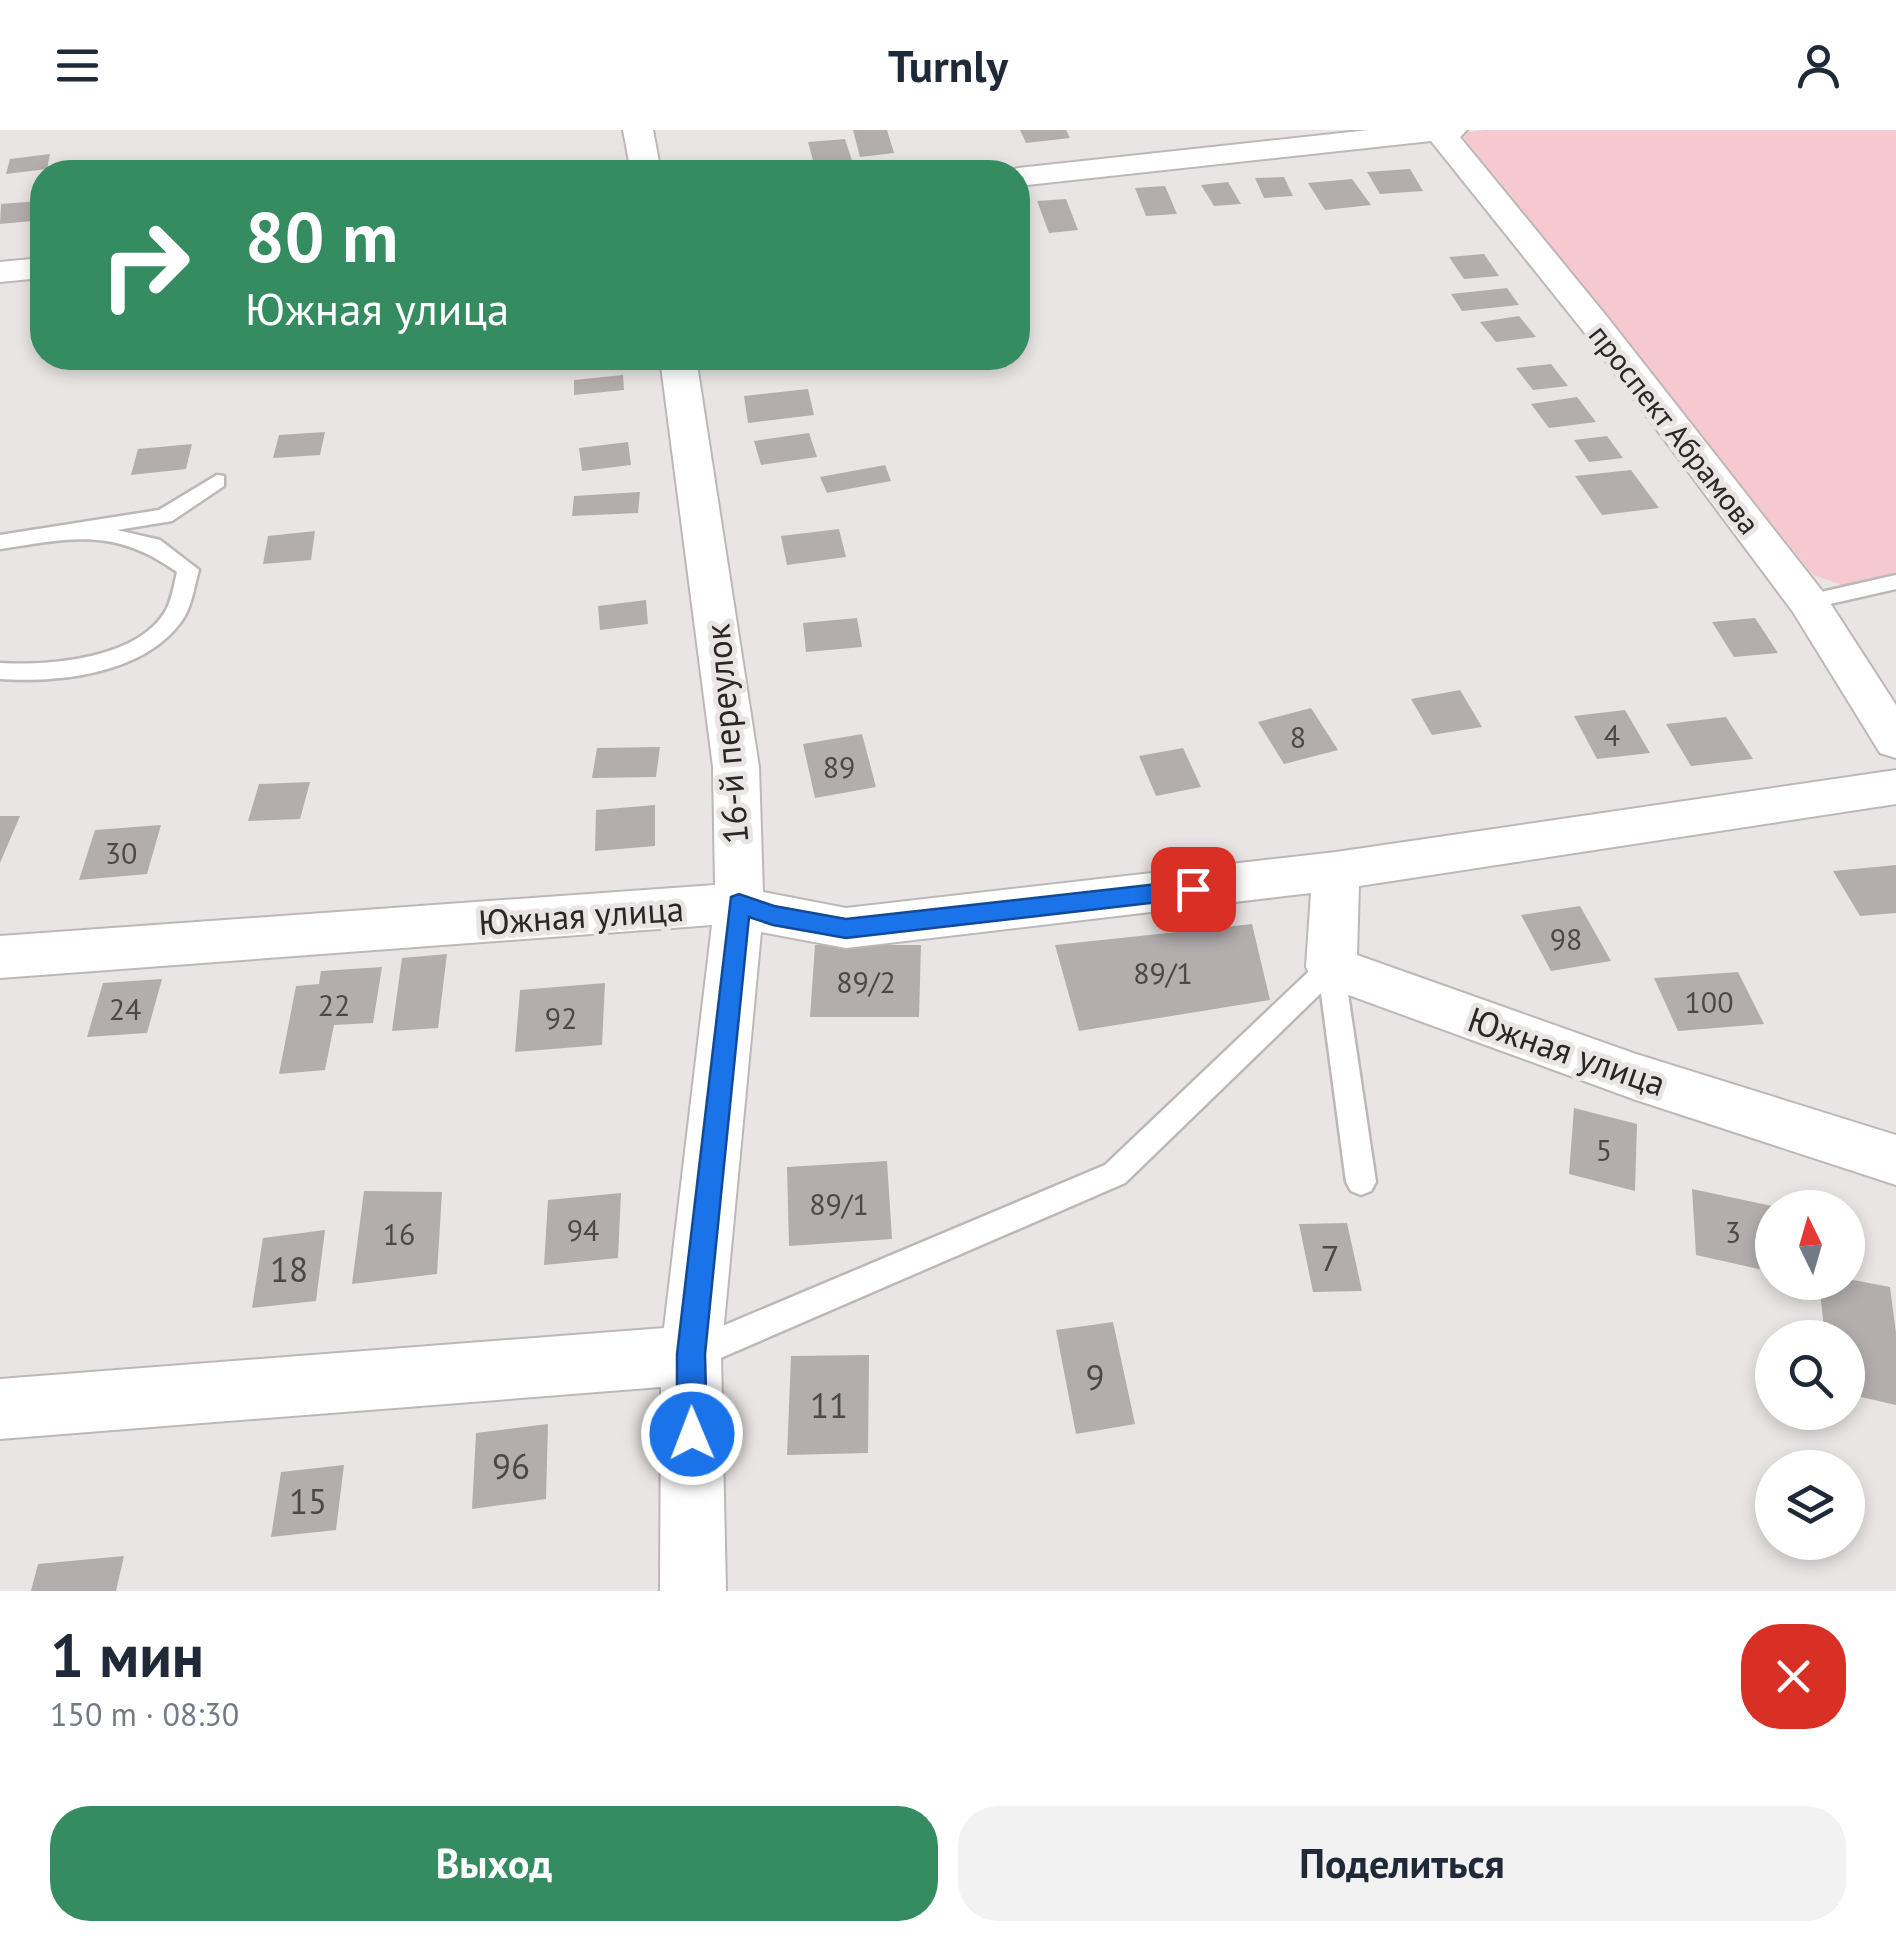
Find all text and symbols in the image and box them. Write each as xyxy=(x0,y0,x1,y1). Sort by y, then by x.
text: Turnly xyxy=(888,36,1008,94)
icon: menu xyxy=(50,38,105,93)
icon: person xyxy=(1791,38,1846,93)
text: 80 m xyxy=(245,191,398,281)
icon: right xyxy=(80,200,210,330)
text: Южная улица xyxy=(245,279,509,337)
street label: проспект Абрамова xyxy=(1581,316,1769,542)
street label: 16-й переулок xyxy=(693,622,759,846)
house number: 4 xyxy=(1604,715,1620,754)
house number: 8 xyxy=(1290,717,1306,756)
house number: 89 xyxy=(823,747,855,786)
house number: 30 xyxy=(105,833,137,872)
pin xyxy=(1151,847,1236,932)
icon: arrive xyxy=(1166,862,1221,917)
street label: Южная улица xyxy=(477,885,685,945)
house number: 98 xyxy=(1550,919,1582,958)
house number: 89/1 xyxy=(1133,953,1193,992)
house number: 89/2 xyxy=(836,962,896,1001)
house number: 100 xyxy=(1684,982,1734,1021)
house number: 22 xyxy=(318,985,350,1024)
house number: 24 xyxy=(109,989,141,1028)
street label: Южная улица xyxy=(1462,996,1672,1106)
house number: 92 xyxy=(545,998,577,1037)
house number: 5 xyxy=(1596,1130,1612,1169)
house number: 89/1 xyxy=(809,1184,869,1223)
north arrow xyxy=(1755,1190,1865,1300)
map controls xyxy=(1755,1190,1865,1560)
house number: 94 xyxy=(567,1210,599,1249)
house number: 3 xyxy=(1725,1212,1741,1251)
house number: 16 xyxy=(383,1214,415,1253)
house number: 7 xyxy=(1320,1235,1340,1281)
house number: 18 xyxy=(270,1246,308,1292)
button: search xyxy=(1755,1320,1865,1430)
house number: 9 xyxy=(1085,1354,1105,1400)
position arrow xyxy=(640,1382,744,1486)
house number: 11 xyxy=(810,1382,848,1428)
house number: 96 xyxy=(492,1443,530,1489)
button: layers xyxy=(1755,1450,1865,1560)
house number: 15 xyxy=(289,1478,327,1524)
text: 1 мин xyxy=(50,1616,204,1694)
button: close xyxy=(1741,1624,1846,1729)
text: 150 m · 08:30 xyxy=(50,1693,239,1735)
button: Выход xyxy=(50,1806,938,1921)
button: Поделиться xyxy=(958,1806,1846,1921)

